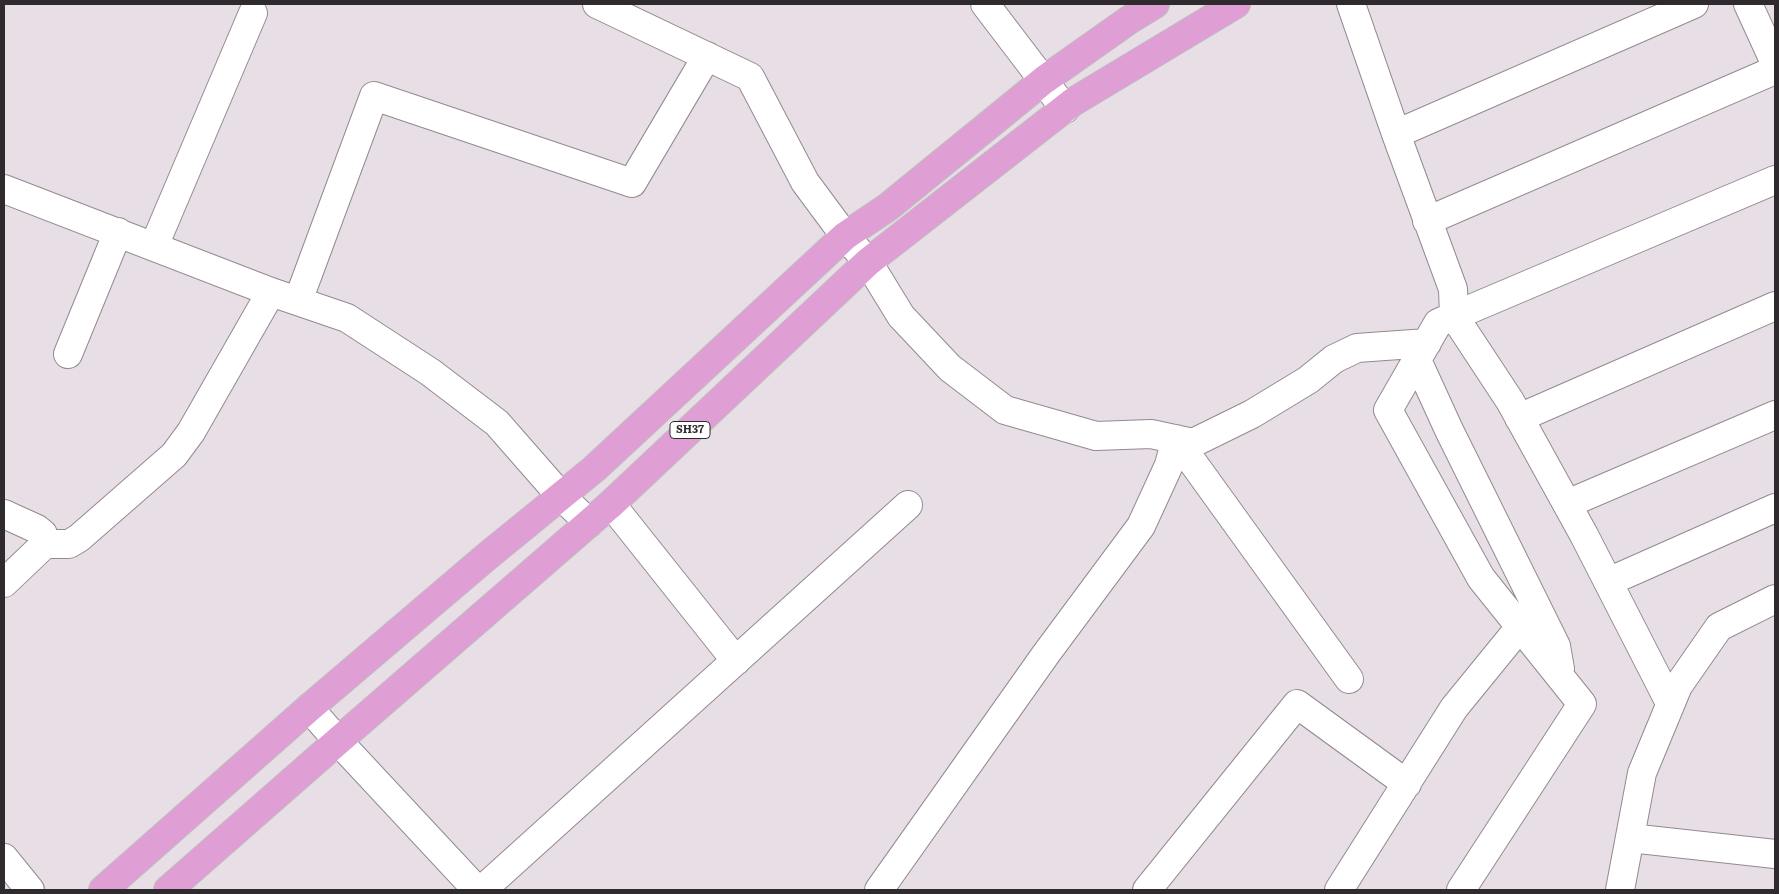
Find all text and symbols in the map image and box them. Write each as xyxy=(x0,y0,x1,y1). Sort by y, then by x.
road number: SH37 xyxy=(670,422,710,438)

